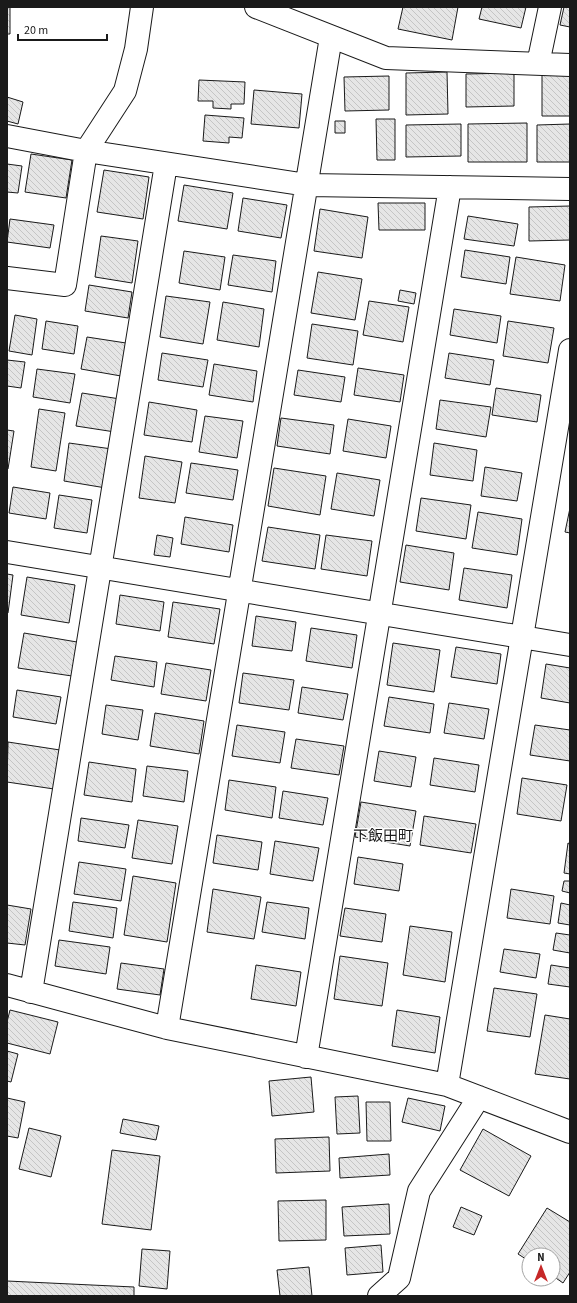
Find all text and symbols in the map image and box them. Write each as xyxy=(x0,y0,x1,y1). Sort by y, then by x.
scale bar xyxy=(18,16,107,42)
text: 20 m xyxy=(24,22,48,39)
district label: 下飯田町 xyxy=(353,826,413,847)
north arrow xyxy=(521,1247,561,1287)
text: N xyxy=(537,1250,545,1265)

